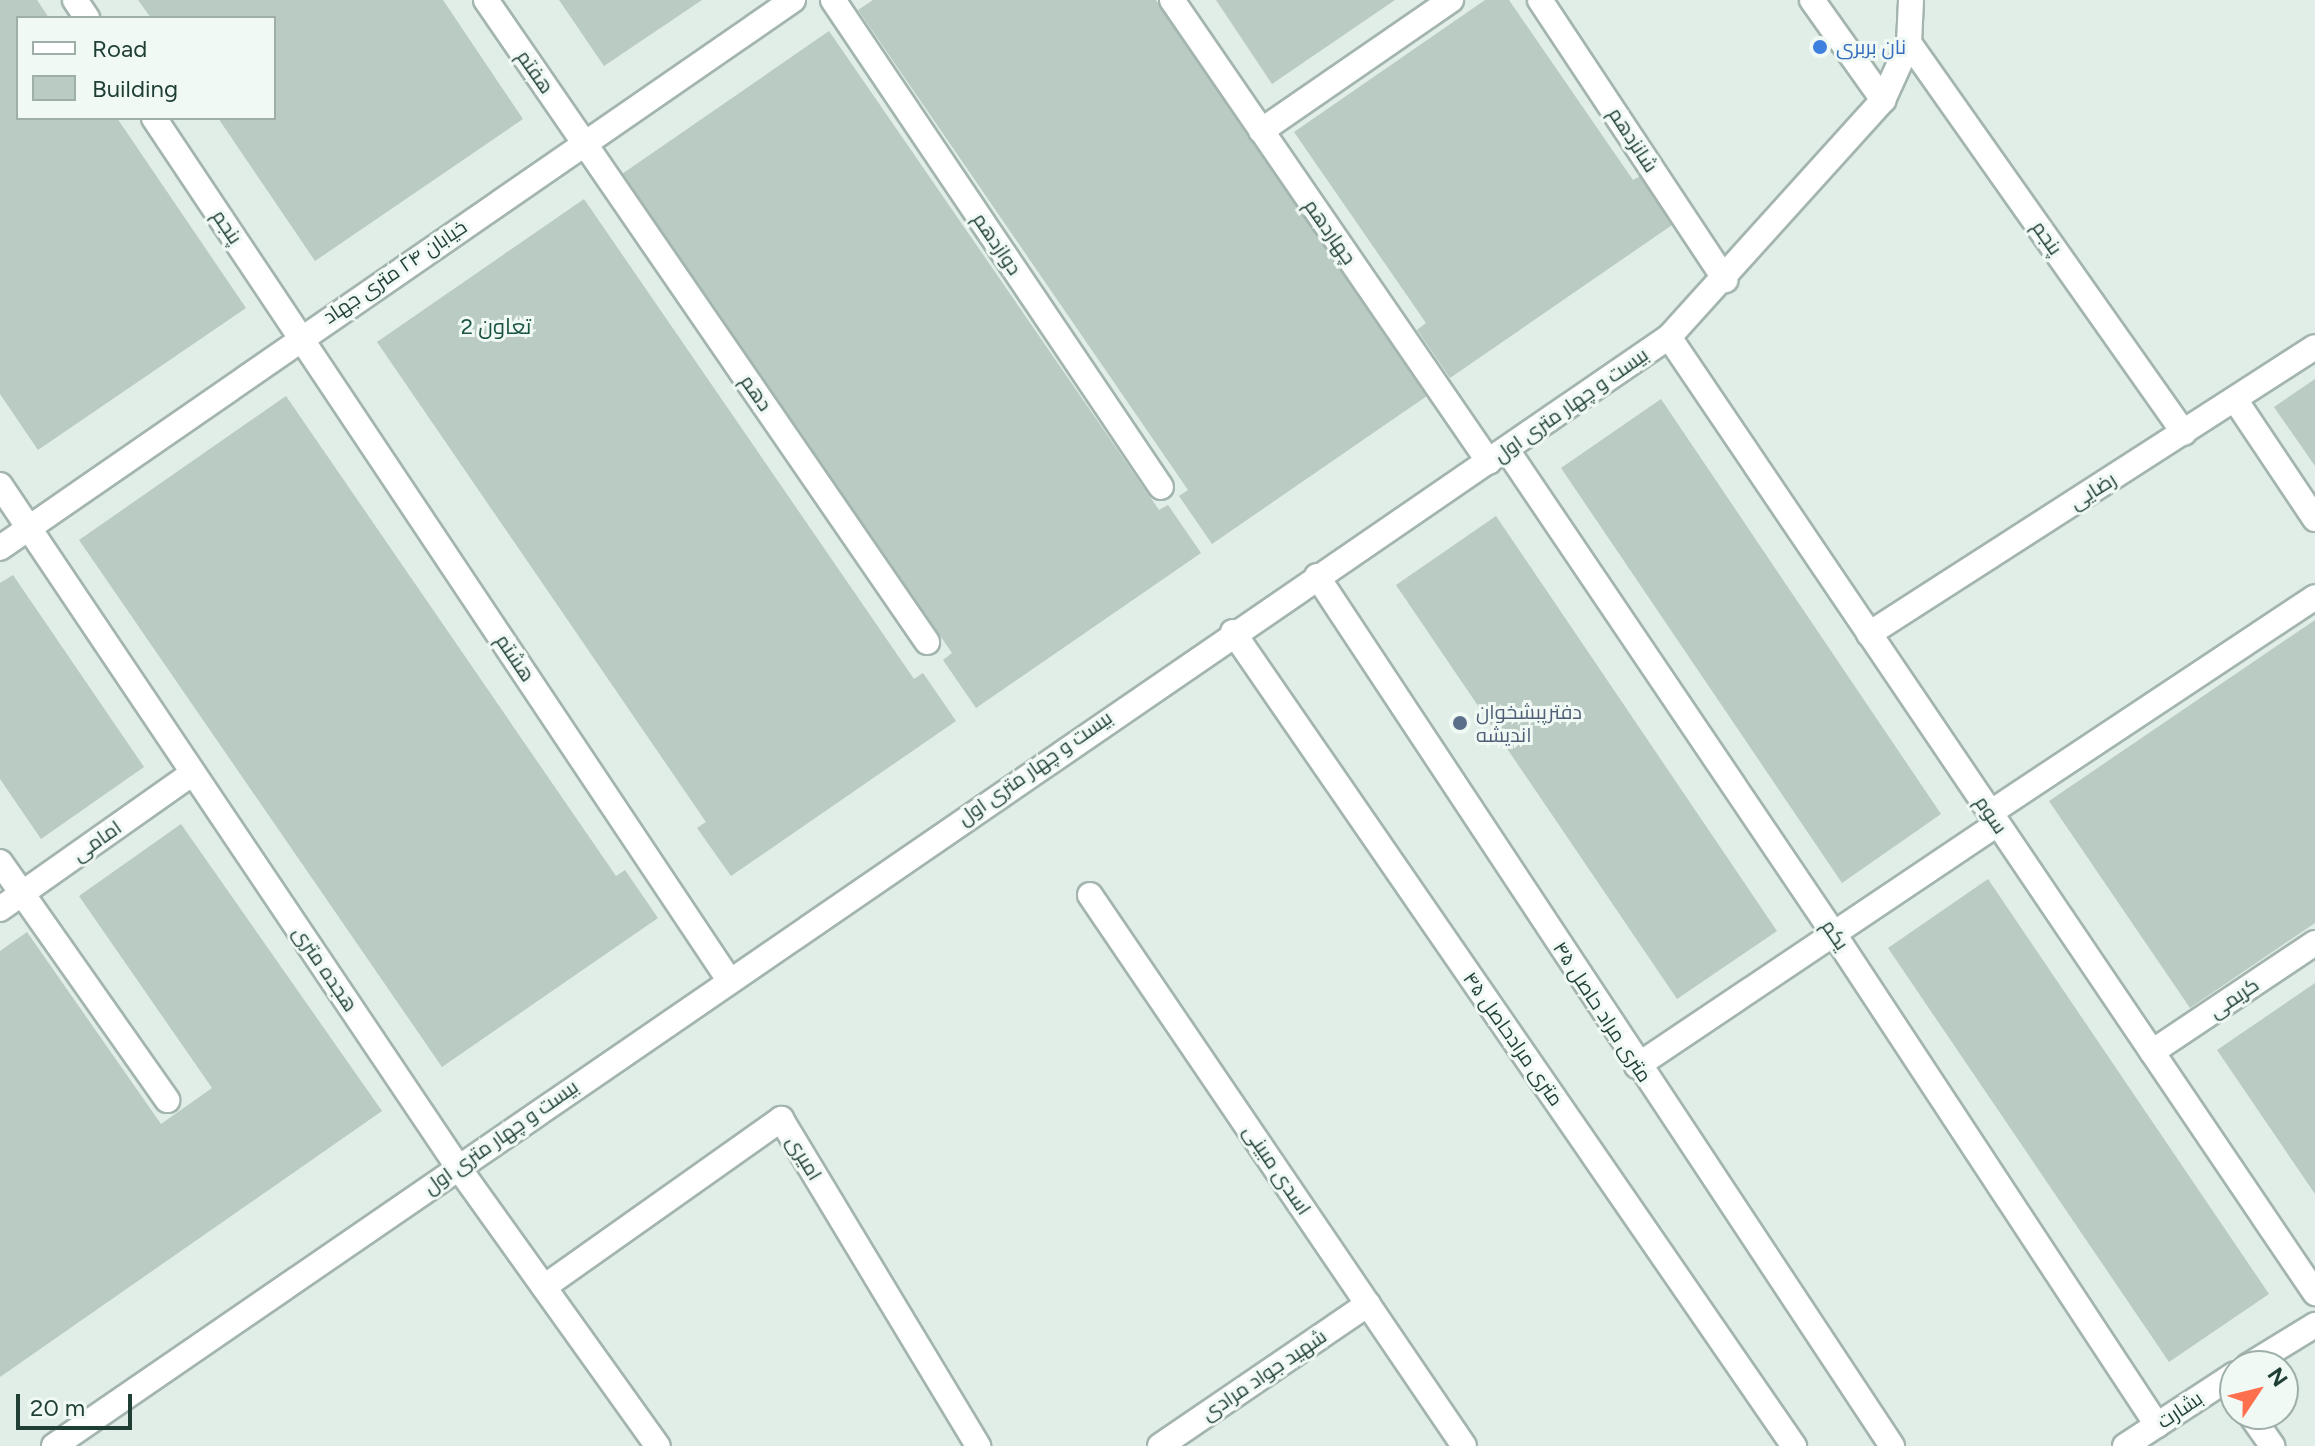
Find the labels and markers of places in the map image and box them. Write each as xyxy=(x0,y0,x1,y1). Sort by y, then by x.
place label: نان بربری xyxy=(1836,35,1906,59)
marker: نان بربری xyxy=(1811,38,1829,56)
place label: دفترپبشخوان اندیشه xyxy=(1476,700,1582,747)
marker: دفترپبشخوان اندیشه xyxy=(1451,714,1469,732)

